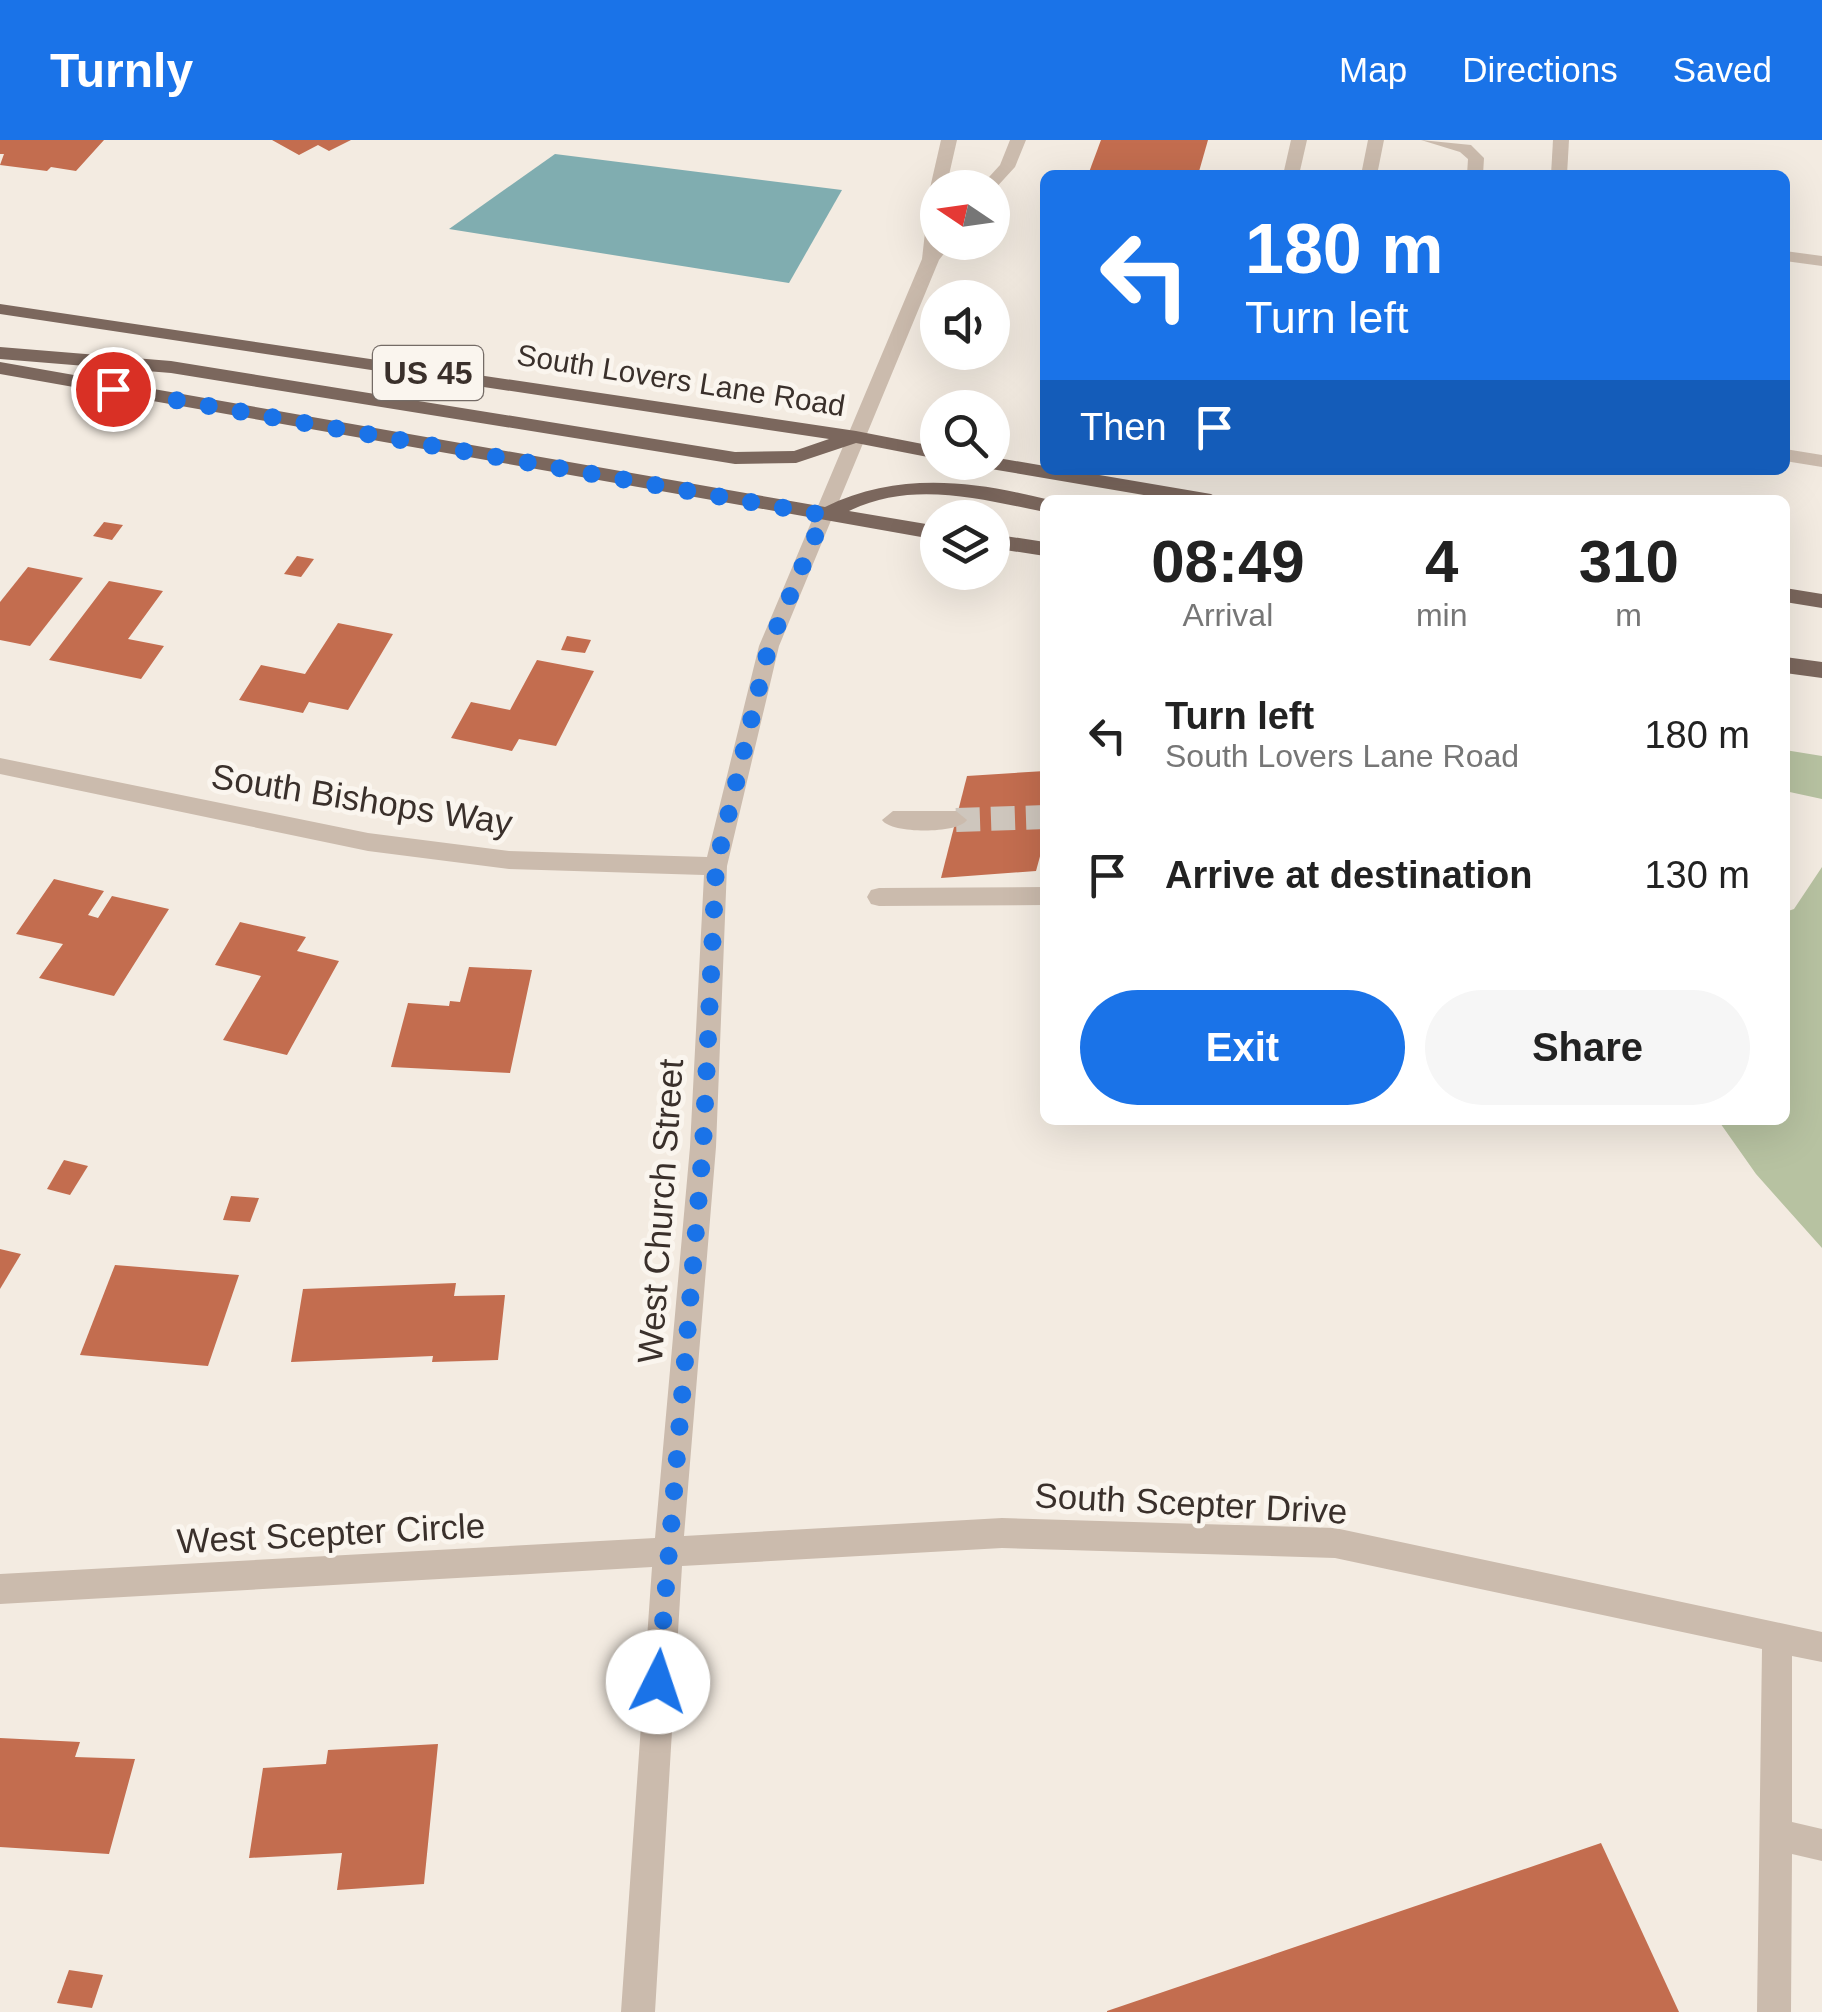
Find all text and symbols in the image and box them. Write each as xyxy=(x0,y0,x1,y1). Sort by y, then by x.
text: Turnly xyxy=(50,44,193,97)
text: Map xyxy=(1339,50,1407,89)
text: Directions xyxy=(1462,50,1618,89)
text: Saved xyxy=(1673,50,1772,89)
north arrow xyxy=(920,170,1010,260)
map controls xyxy=(920,170,1010,590)
icon: left xyxy=(1080,210,1210,340)
text: 180 m xyxy=(1245,210,1443,288)
button: sound xyxy=(920,280,1010,370)
text: Turn left xyxy=(1245,292,1408,343)
street label: South Lovers Lane Road xyxy=(515,338,847,422)
road number: US 45 xyxy=(373,346,483,400)
pin xyxy=(71,347,156,432)
icon: arrive xyxy=(86,362,141,417)
button: search xyxy=(920,390,1010,480)
icon: arrive xyxy=(1187,400,1242,455)
text: Then xyxy=(1080,406,1167,448)
button: layers xyxy=(920,500,1010,590)
text: 08:49 xyxy=(1151,528,1305,595)
text: 4 xyxy=(1425,528,1458,595)
text: 310 xyxy=(1579,528,1679,595)
text: Arrival xyxy=(1183,597,1273,633)
text: min xyxy=(1416,597,1467,633)
text: m xyxy=(1615,597,1642,633)
text: Turn left xyxy=(1165,695,1314,737)
icon: left xyxy=(1080,708,1135,763)
text: 180 m xyxy=(1644,714,1750,756)
text: South Lovers Lane Road xyxy=(1165,738,1519,774)
street label: South Bishops Way xyxy=(209,756,516,842)
icon: arrive xyxy=(1080,848,1135,903)
text: Arrive at destination xyxy=(1165,854,1532,896)
text: 130 m xyxy=(1644,854,1750,896)
button: Exit xyxy=(1080,990,1405,1105)
button: Share xyxy=(1425,990,1750,1105)
street label: West Church Street xyxy=(630,1057,690,1364)
street label: South Scepter Drive xyxy=(1034,1475,1348,1531)
street label: West Scepter Circle xyxy=(176,1505,486,1561)
position arrow xyxy=(606,1630,710,1734)

